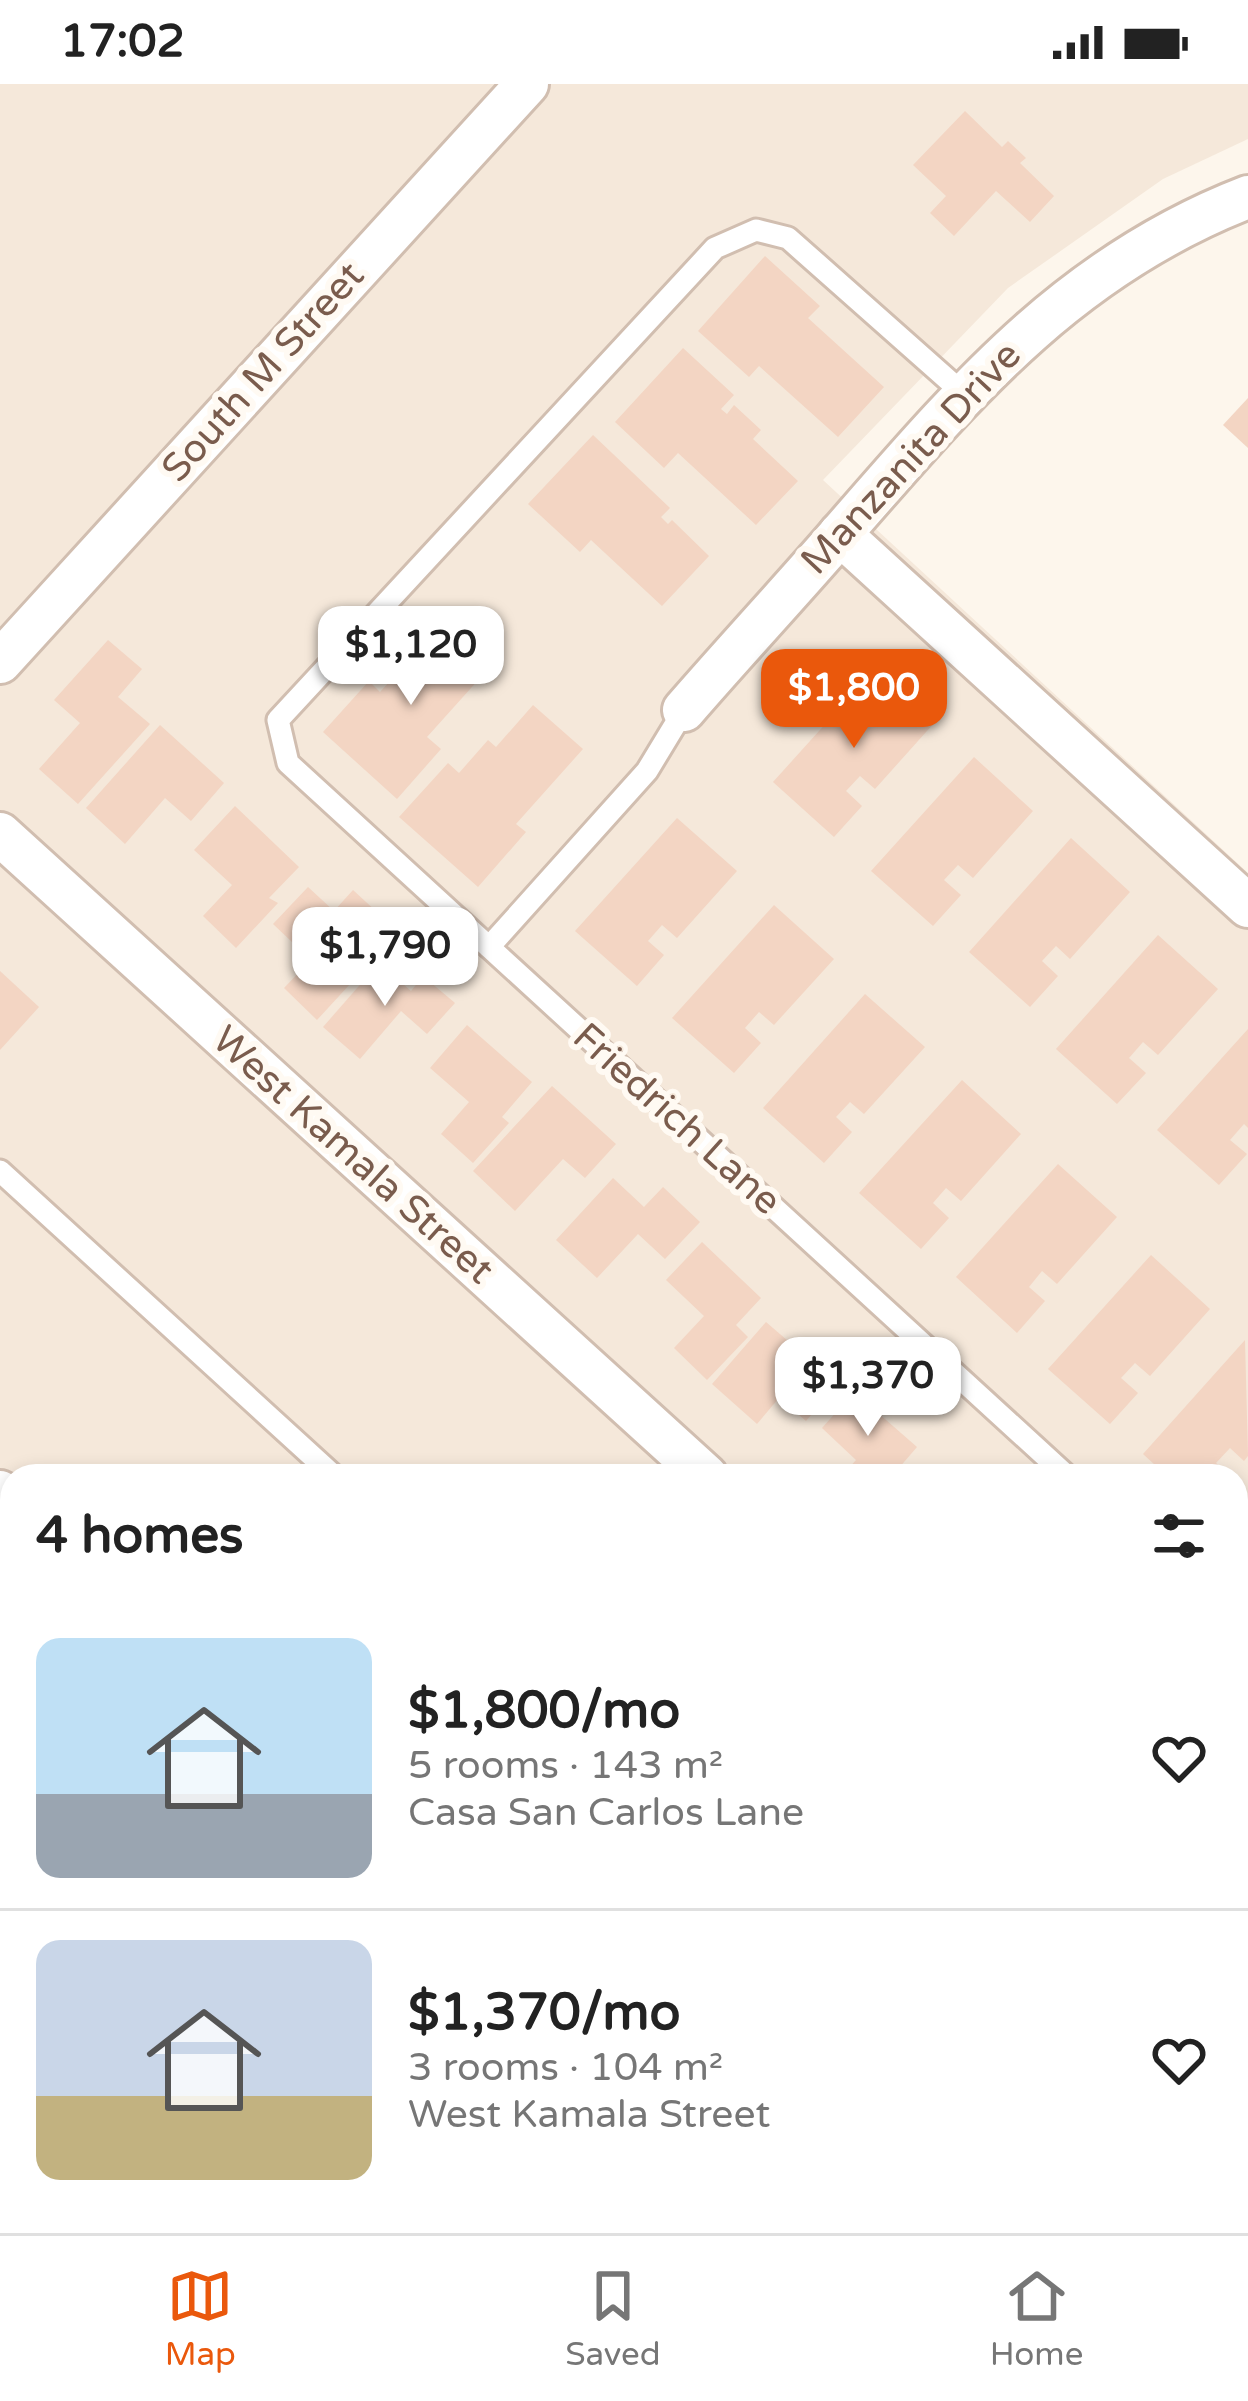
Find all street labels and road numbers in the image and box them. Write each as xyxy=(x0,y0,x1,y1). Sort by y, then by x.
street label: South M Street xyxy=(152,252,374,492)
street label: Manzanita Drive xyxy=(791,332,1031,584)
street label: Friedrich Lane xyxy=(563,1013,791,1225)
street label: West Kamala Street xyxy=(203,1016,503,1294)

